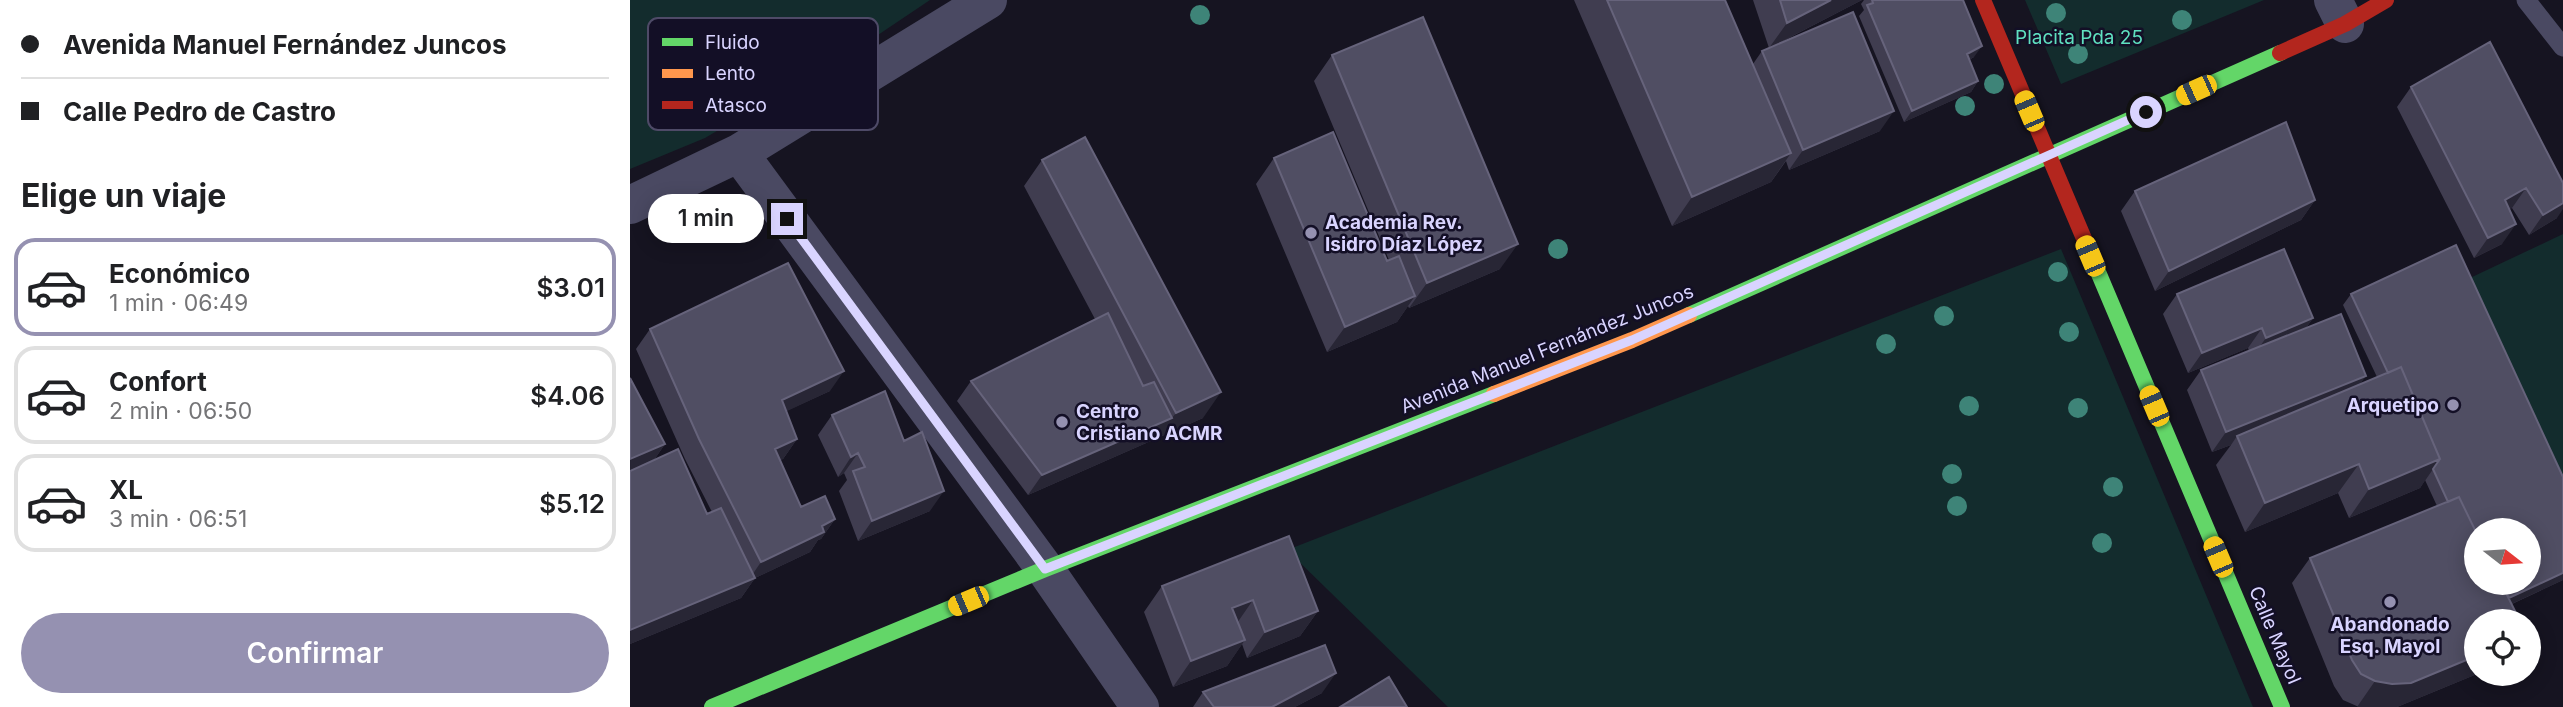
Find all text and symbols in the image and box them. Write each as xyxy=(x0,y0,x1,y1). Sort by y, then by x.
legend xyxy=(648,18,878,130)
park label: Placita Pda 25 xyxy=(2015,26,2143,49)
text: Avenida Manuel Fernández Juncos xyxy=(63,29,507,60)
text: Fluido xyxy=(705,31,760,54)
text: Lento xyxy=(705,62,755,85)
car xyxy=(2173,72,2220,108)
car xyxy=(2012,88,2047,134)
text: Atasco xyxy=(705,94,767,117)
text: Calle Pedro de Castro xyxy=(63,96,336,127)
route start xyxy=(2130,96,2162,128)
text: Elige un viaje xyxy=(21,176,226,215)
callout: 1 min xyxy=(647,194,762,244)
route end xyxy=(771,203,803,235)
text: 1 min xyxy=(678,204,734,232)
place label: Academia Rev. Isidro Díaz López xyxy=(1325,211,1483,256)
marker: Academia Rev. Isidro Díaz López xyxy=(1303,225,1319,241)
car xyxy=(2073,233,2108,279)
icon: car xyxy=(25,256,88,319)
text: Económico xyxy=(109,258,250,289)
text: $3.01 xyxy=(536,272,605,303)
street label: Avenida Manuel Fernández Juncos xyxy=(1397,280,1697,418)
text: 1 min · 06:49 xyxy=(109,289,248,317)
icon: car xyxy=(25,364,88,427)
text: Confort xyxy=(109,366,207,397)
text: $4.06 xyxy=(530,380,605,411)
car xyxy=(2137,383,2172,429)
place label: Arquetipo xyxy=(2347,394,2439,417)
text: 2 min · 06:50 xyxy=(109,397,252,425)
marker: Arquetipo xyxy=(2445,397,2461,413)
place label: Centro Cristiano ACMR xyxy=(1076,400,1223,445)
marker: Centro Cristiano ACMR xyxy=(1054,414,1070,430)
icon: car xyxy=(25,472,88,535)
text: XL xyxy=(109,474,143,505)
text: $5.12 xyxy=(539,488,605,519)
text: 3 min · 06:51 xyxy=(109,505,247,533)
north arrow xyxy=(2464,518,2541,595)
map controls xyxy=(2464,518,2541,686)
car xyxy=(2201,534,2236,580)
car xyxy=(945,583,992,619)
street label: Calle Mayol xyxy=(2244,583,2306,687)
marker: Abandonado Esq. Mayol xyxy=(2382,594,2398,610)
button: locate xyxy=(2464,609,2541,686)
button: Confirmar xyxy=(21,613,609,693)
place label: Abandonado Esq. Mayol xyxy=(2330,613,2450,658)

